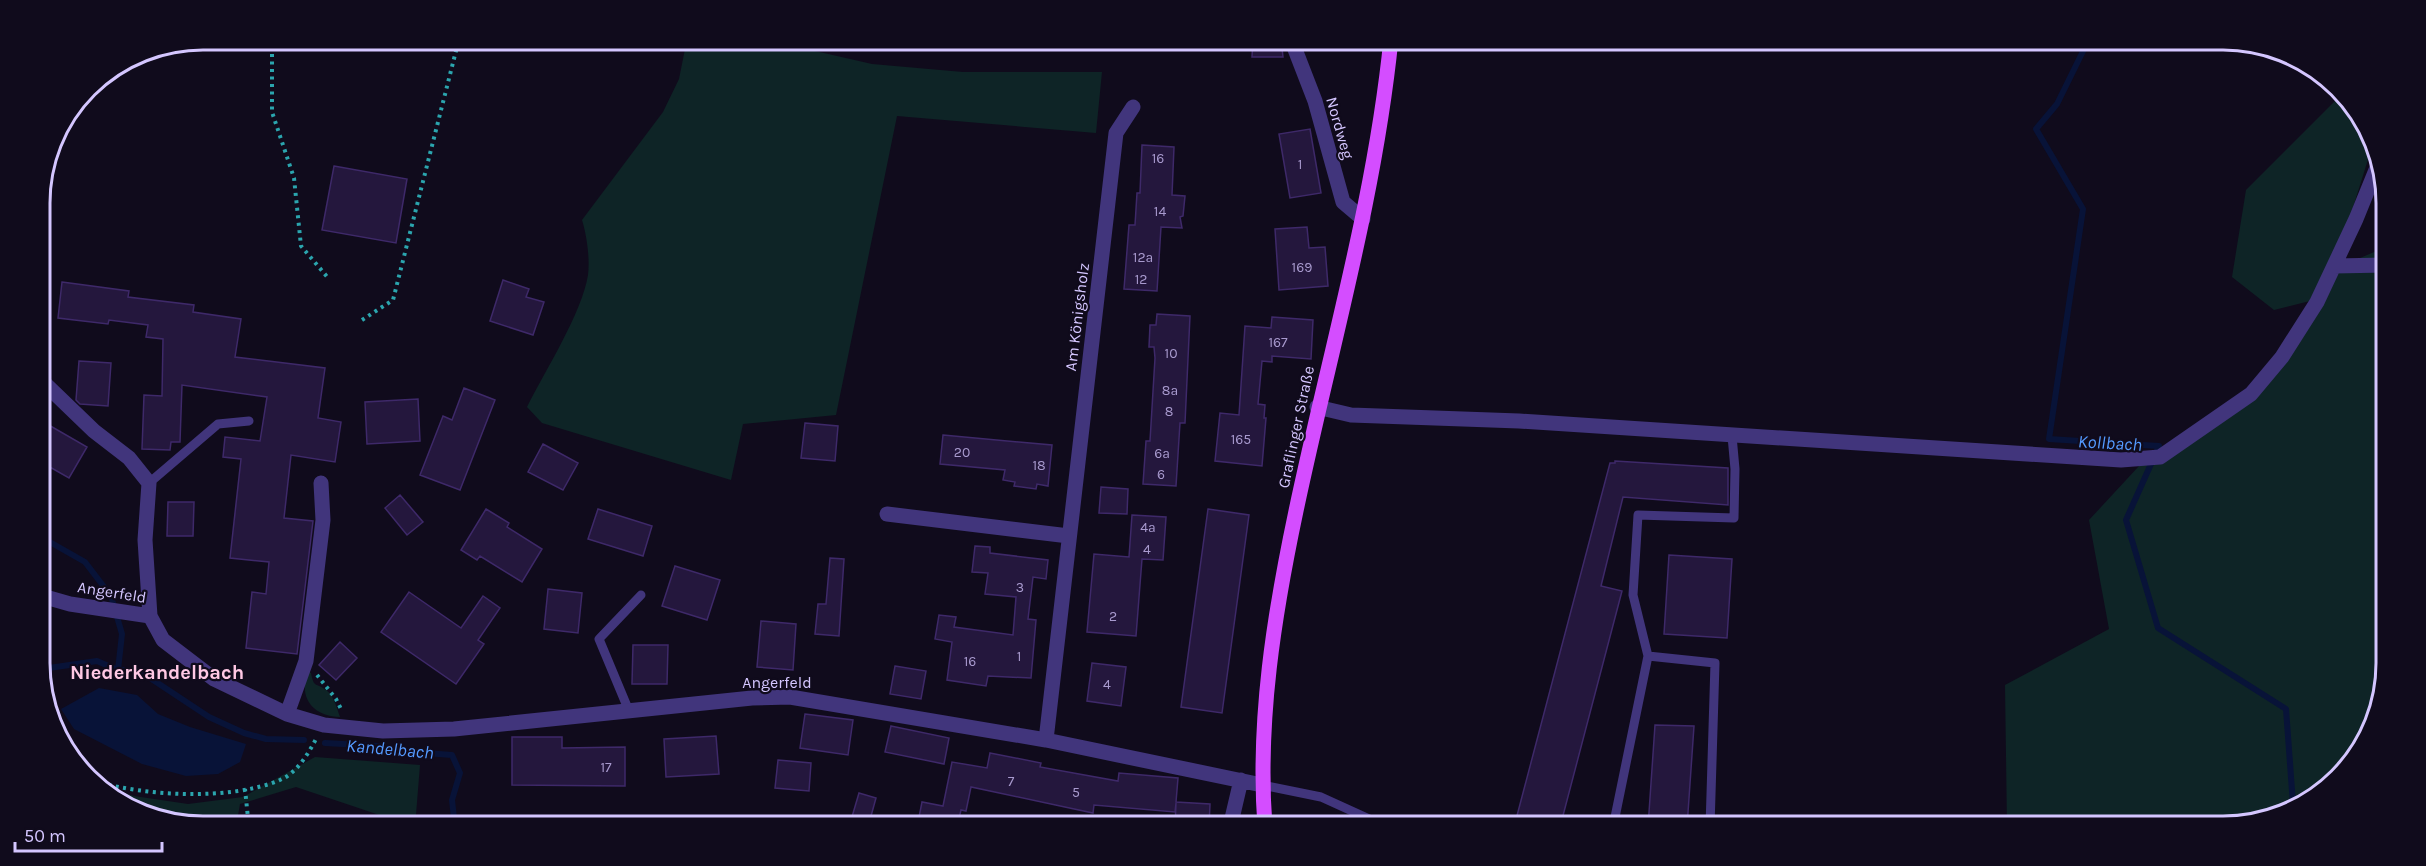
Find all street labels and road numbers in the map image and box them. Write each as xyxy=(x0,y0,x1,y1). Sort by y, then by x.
street label: Nordweg xyxy=(1322,95,1358,161)
street label: Am Königsholz xyxy=(1061,262,1093,372)
street label: Graflinger Straße xyxy=(1274,364,1318,490)
street label: Angerfeld xyxy=(76,577,148,607)
street label: Angerfeld xyxy=(742,673,812,692)

